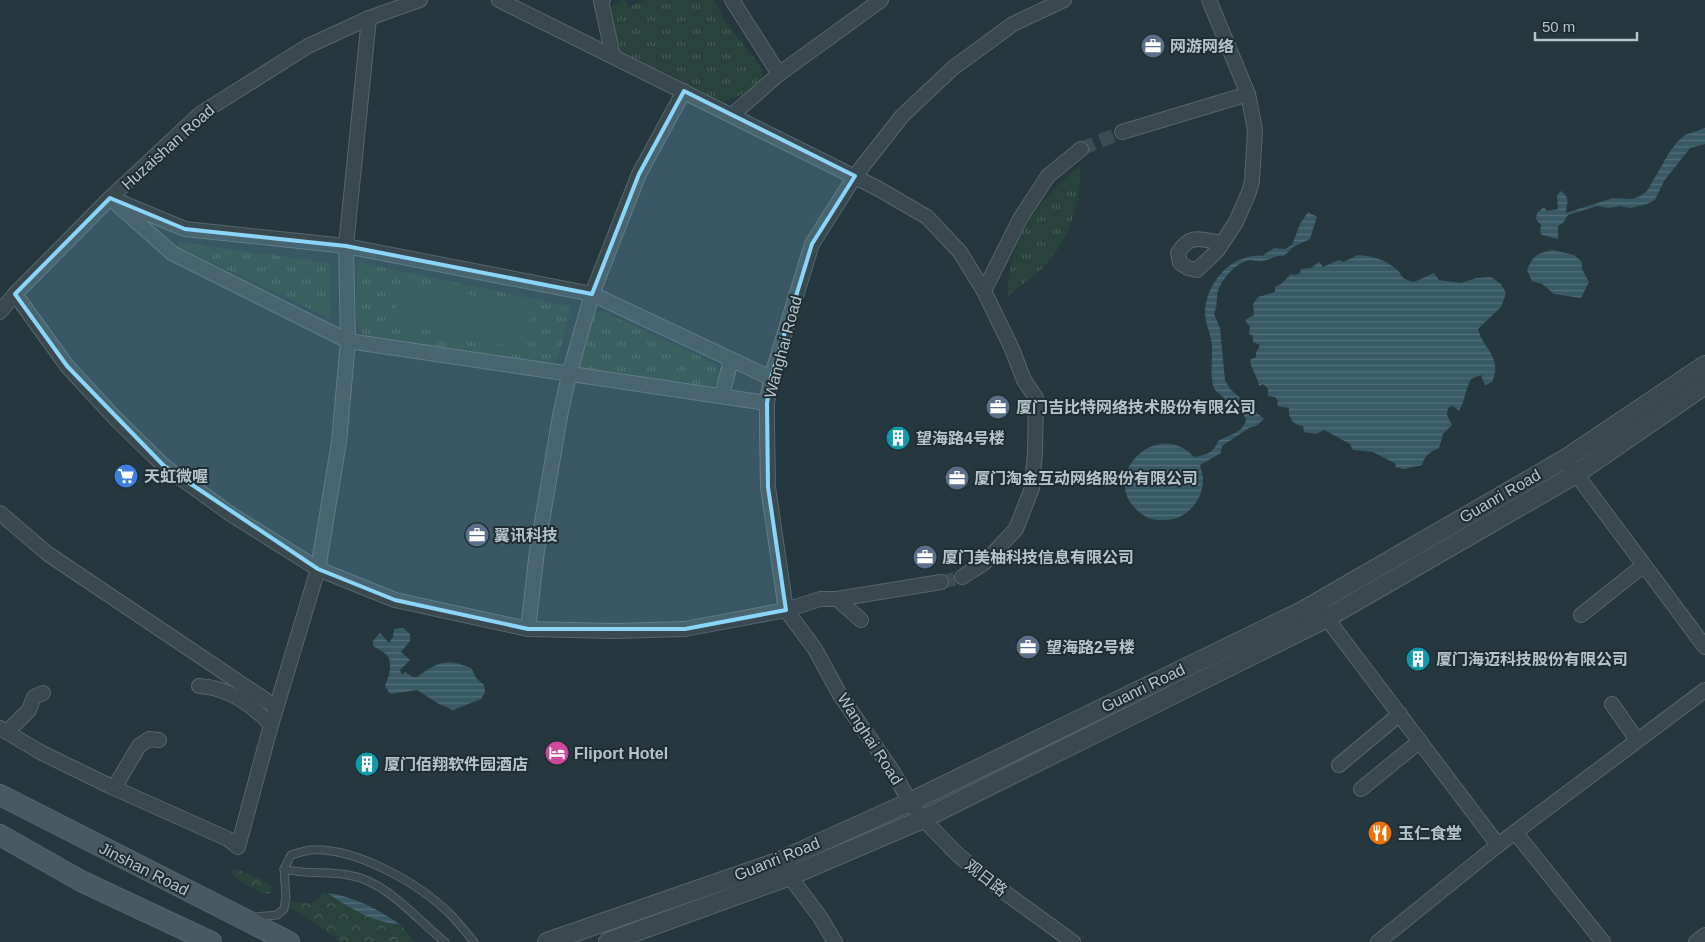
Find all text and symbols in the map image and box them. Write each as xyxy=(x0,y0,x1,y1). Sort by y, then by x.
scale bar xyxy=(1535,10,1638,42)
text: 50 m xyxy=(1542,18,1575,35)
office icon: 网游网络 xyxy=(1140,33,1166,59)
place label: 网游网络 xyxy=(1170,38,1234,55)
street label: Huzaishan Road xyxy=(118,101,218,193)
street label: Wanghai Road xyxy=(761,294,805,400)
office icon: 厦门吉比特网络技术股份有限公司 xyxy=(985,394,1011,420)
place label: 厦门吉比特网络技术股份有限公司 xyxy=(1016,399,1256,416)
building icon: 望海路4号楼 xyxy=(885,425,911,451)
place label: 望海路4号楼 xyxy=(916,430,1005,447)
supermarket icon: 天虹微喔 xyxy=(113,463,139,489)
office icon: 厦门淘金互动网络股份有限公司 xyxy=(944,465,970,491)
street label: Guanri Road xyxy=(1456,466,1544,526)
place label: 天虹微喔 xyxy=(144,468,208,485)
place label: 厦门淘金互动网络股份有限公司 xyxy=(974,470,1198,487)
office icon: 翼讯科技 xyxy=(464,522,490,548)
place label: 翼讯科技 xyxy=(494,527,558,544)
office icon: 厦门美柚科技信息有限公司 xyxy=(912,544,938,570)
place label: 厦门美柚科技信息有限公司 xyxy=(942,548,1134,566)
office icon: 望海路2号楼 xyxy=(1015,634,1041,660)
place label: 望海路2号楼 xyxy=(1046,639,1135,656)
building icon: 厦门海迈科技股份有限公司 xyxy=(1405,646,1431,672)
place label: 厦门海迈科技股份有限公司 xyxy=(1436,651,1628,668)
street label: Guanri Road xyxy=(1099,660,1187,716)
street label: Wanghai Road xyxy=(834,690,906,788)
hotel icon: Fliport Hotel xyxy=(544,740,570,766)
place label: Fliport Hotel xyxy=(574,745,668,762)
building icon: 厦门佰翔软件园酒店 xyxy=(354,751,380,777)
place label: 厦门佰翔软件园酒店 xyxy=(384,755,528,773)
restaurant icon: 玉仁食堂 xyxy=(1367,820,1393,846)
place label: 玉仁食堂 xyxy=(1398,825,1462,842)
street label: Guanri Road xyxy=(732,834,822,884)
street label: Jinshan Road xyxy=(97,839,191,899)
street label: 观日路 xyxy=(962,857,1010,899)

